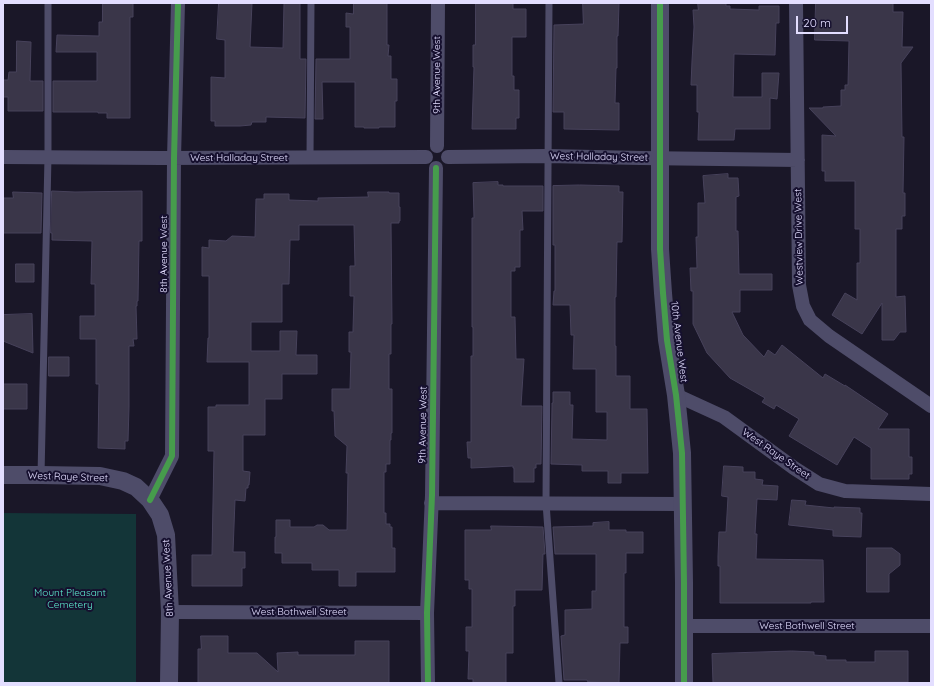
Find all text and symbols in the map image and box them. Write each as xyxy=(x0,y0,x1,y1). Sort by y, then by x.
scale bar xyxy=(798,8,850,34)
text: 20 m xyxy=(803,15,831,30)
street label: 9th Avenue West xyxy=(431,36,443,114)
street label: West Halladay Street xyxy=(550,150,648,164)
street label: West Halladay Street xyxy=(190,152,288,164)
street label: Westview Drive West xyxy=(792,189,806,285)
street label: 8th Avenue West xyxy=(158,215,170,293)
street label: 10th Avenue West xyxy=(668,301,690,383)
street label: 9th Avenue West xyxy=(416,386,430,464)
street label: West Raye Street xyxy=(740,426,812,482)
street label: West Raye Street xyxy=(28,470,108,484)
street label: 8th Avenue West xyxy=(160,539,176,617)
park label: Mount Pleasant Cemetery xyxy=(34,587,106,610)
street label: West Bothwell Street xyxy=(251,606,347,618)
street label: West Bothwell Street xyxy=(759,620,855,632)

